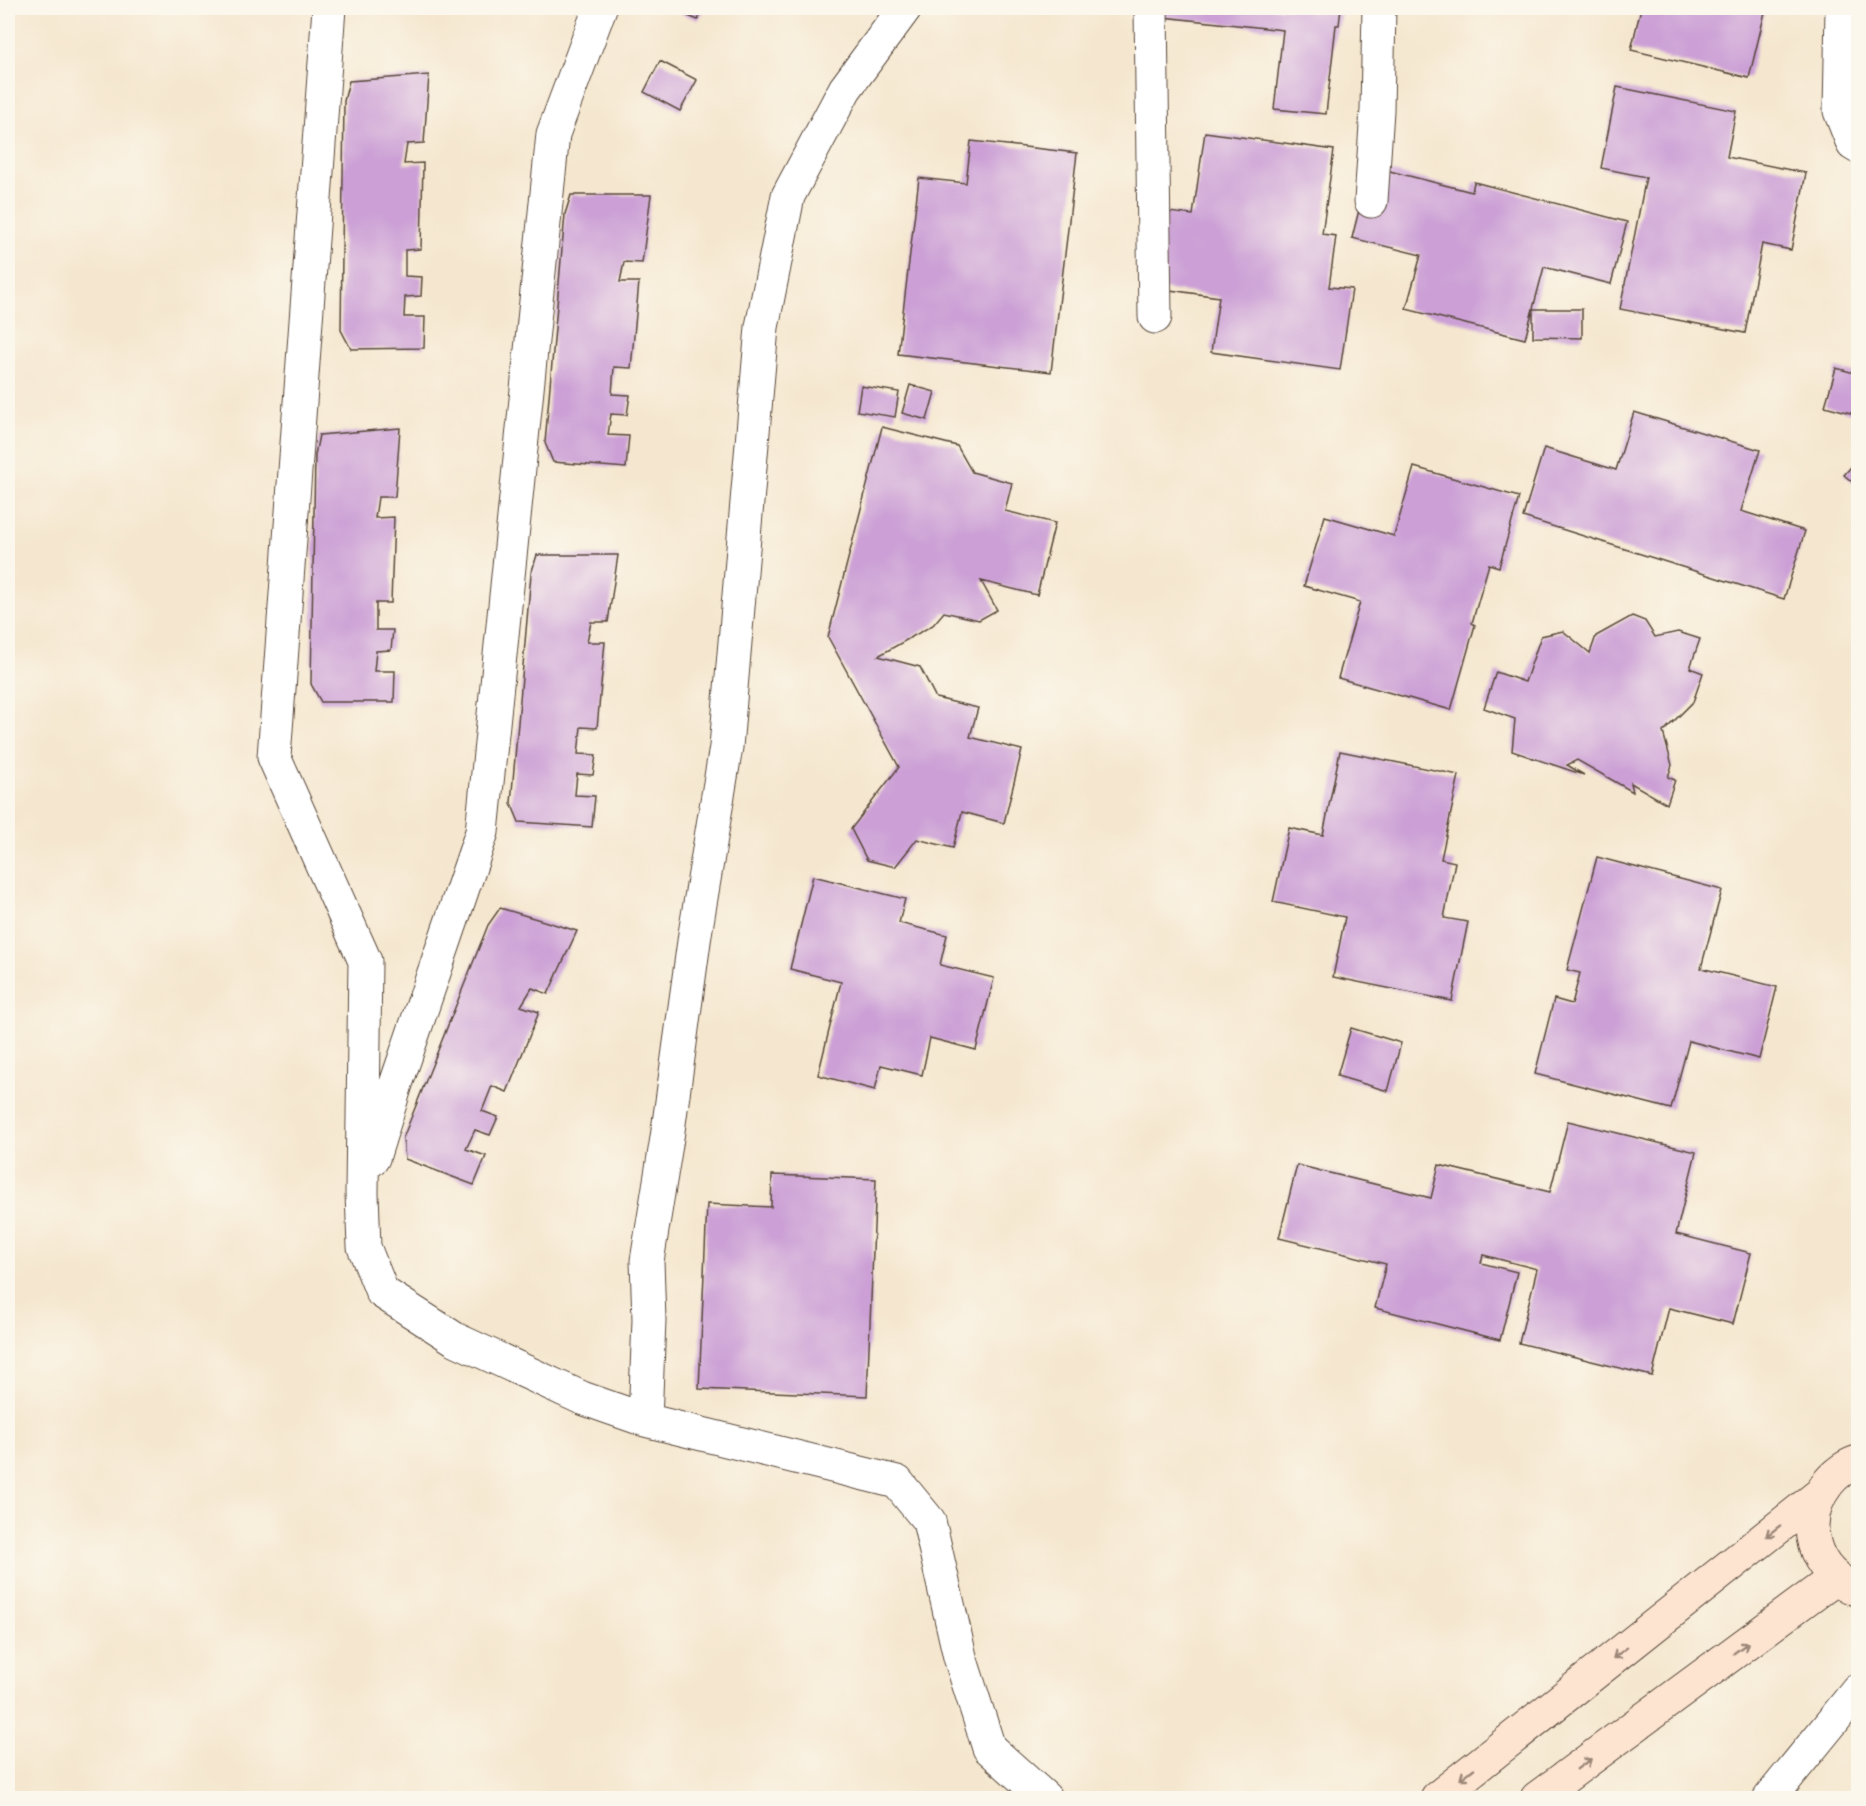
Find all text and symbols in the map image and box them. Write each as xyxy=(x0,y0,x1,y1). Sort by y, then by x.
one-way arrow xyxy=(1765,1525,1781,1538)
one-way arrow xyxy=(1732,1641,1748,1654)
one-way arrow xyxy=(1612,1646,1628,1659)
one-way arrow xyxy=(1576,1757,1592,1770)
one-way arrow xyxy=(1460,1767,1476,1780)

